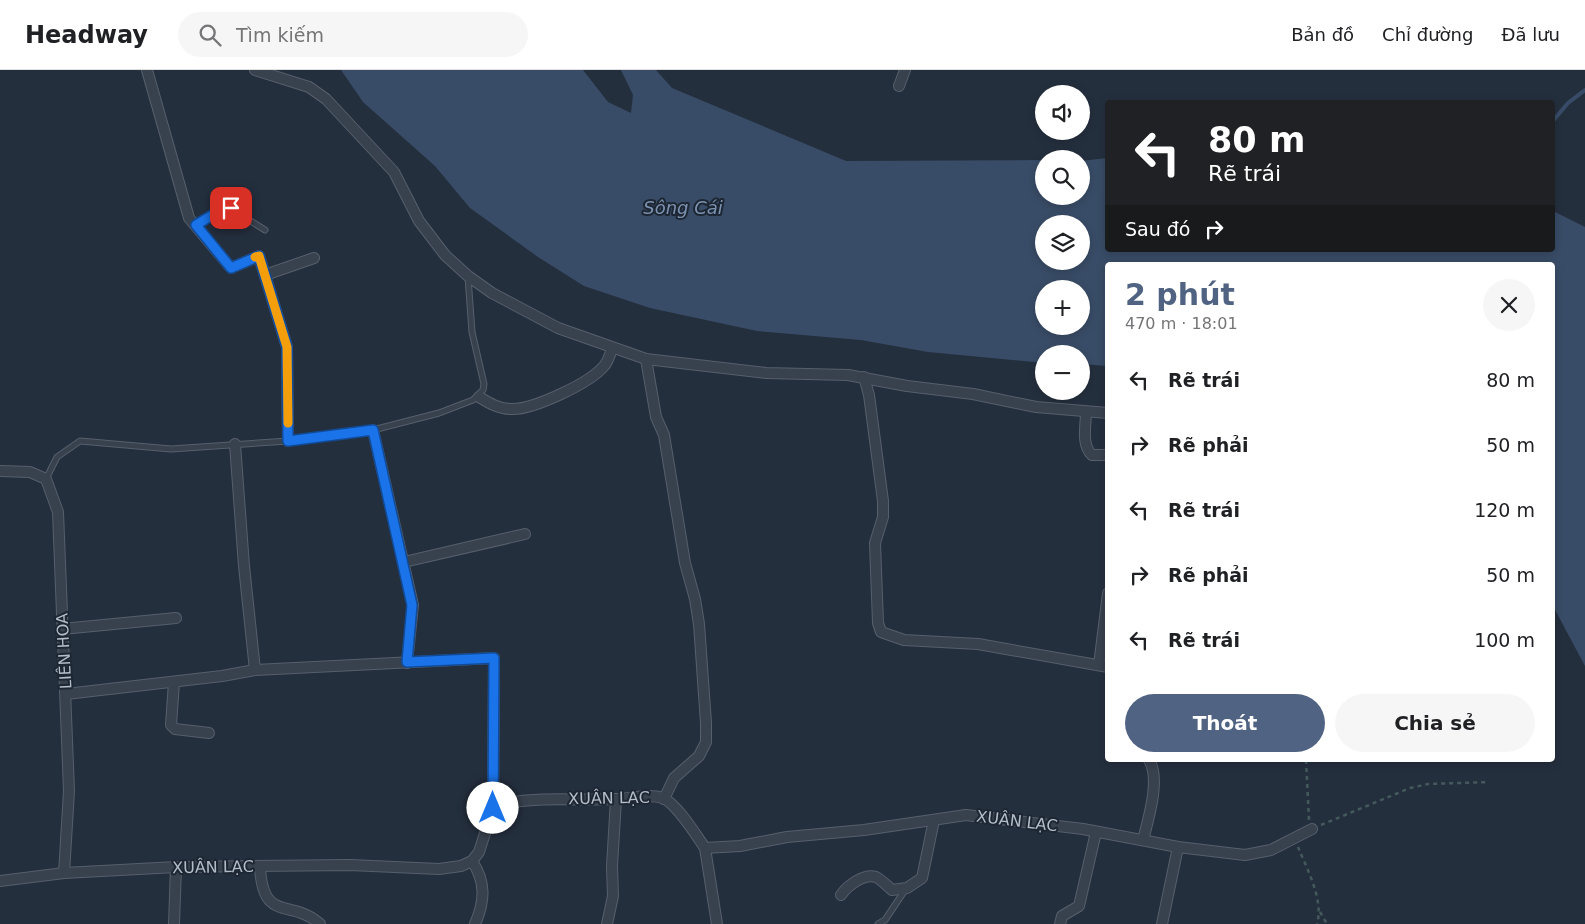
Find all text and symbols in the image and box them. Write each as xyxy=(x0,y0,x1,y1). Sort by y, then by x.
search box xyxy=(178,12,528,57)
text: Headway xyxy=(25,21,148,49)
icon: search xyxy=(196,21,224,49)
text: Tìm kiếm xyxy=(236,24,324,46)
text: Bản đồ xyxy=(1291,24,1354,45)
text: Chỉ đường xyxy=(1382,24,1473,45)
text: Đã lưu xyxy=(1501,24,1560,45)
map controls xyxy=(1035,85,1090,400)
button: sound xyxy=(1035,85,1090,140)
icon: left xyxy=(1125,120,1190,185)
text: 80 m xyxy=(1208,120,1305,160)
button: search xyxy=(1035,150,1090,205)
text: Rẽ trái xyxy=(1208,161,1281,186)
pin xyxy=(210,187,252,229)
icon: arrive xyxy=(217,194,245,222)
water label: Sông Cái xyxy=(643,197,723,218)
button: layers xyxy=(1035,215,1090,270)
icon: right xyxy=(1200,215,1228,243)
text: Sau đó xyxy=(1125,218,1190,240)
text: 2 phút xyxy=(1125,277,1235,312)
button: close xyxy=(1483,279,1535,331)
button: + xyxy=(1035,280,1090,335)
text: 470 m · 18:01 xyxy=(1125,314,1238,333)
button: − xyxy=(1035,345,1090,400)
icon: left xyxy=(1125,366,1153,394)
text: Rẽ trái xyxy=(1168,369,1240,391)
text: 80 m xyxy=(1486,369,1535,391)
icon: right xyxy=(1125,431,1153,459)
text: Rẽ phải xyxy=(1168,434,1249,456)
text: 50 m xyxy=(1486,434,1535,456)
icon: left xyxy=(1125,496,1153,524)
text: Rẽ trái xyxy=(1168,499,1240,521)
text: 120 m xyxy=(1474,499,1535,521)
icon: right xyxy=(1125,561,1153,589)
text: Rẽ phải xyxy=(1168,564,1249,586)
text: 50 m xyxy=(1486,564,1535,586)
street label: LIÊN HOA xyxy=(53,612,75,689)
icon: left xyxy=(1125,626,1153,654)
text: Rẽ trái xyxy=(1168,629,1240,651)
text: 100 m xyxy=(1474,629,1535,651)
button: Thoát xyxy=(1125,694,1325,752)
button: Chia sẻ xyxy=(1335,694,1535,752)
position arrow xyxy=(466,781,518,833)
street label: XUÂN LẠC xyxy=(568,788,650,808)
street label: XUÂN LẠC xyxy=(975,807,1059,835)
street label: XUÂN LẠC xyxy=(172,857,254,877)

